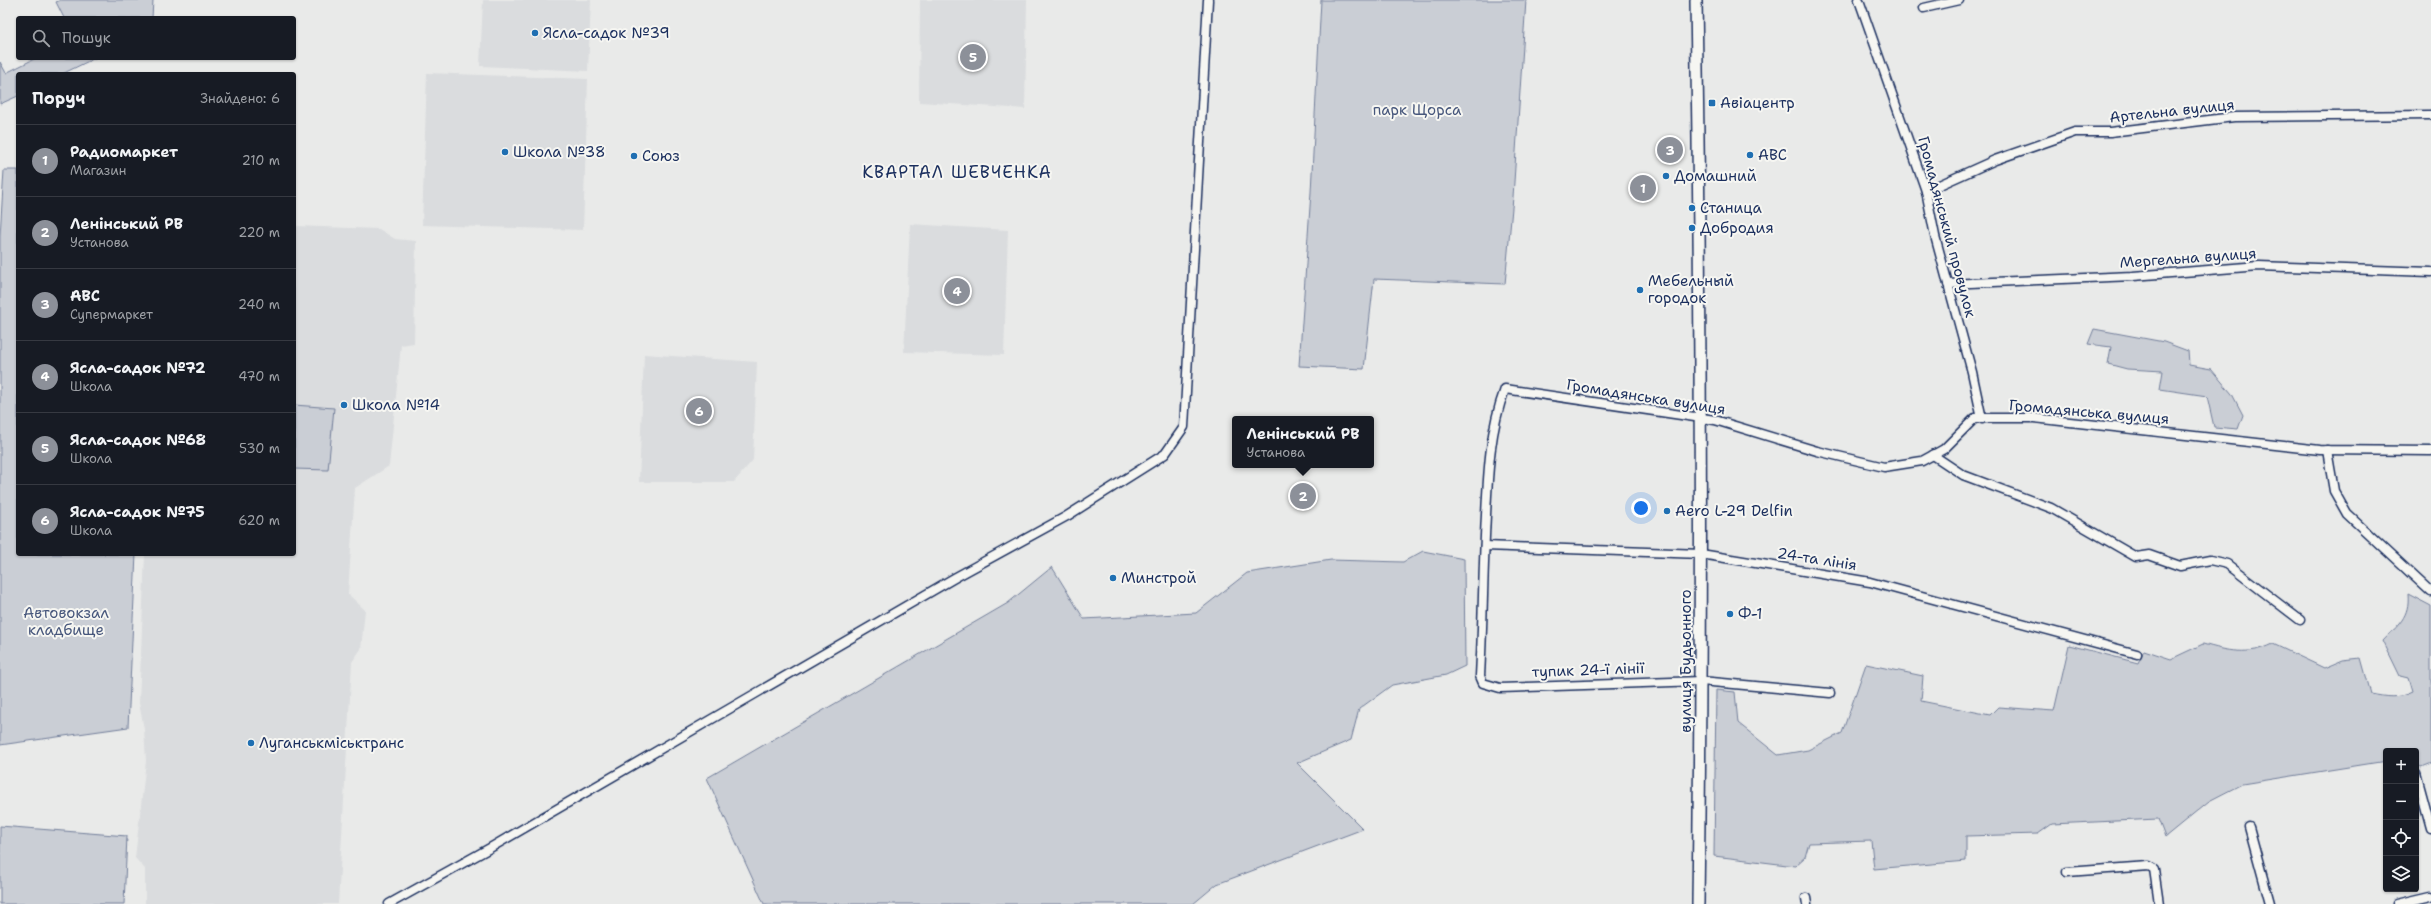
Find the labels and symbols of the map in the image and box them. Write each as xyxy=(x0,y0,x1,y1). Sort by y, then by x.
place label: Ясла-садок №39 xyxy=(543,23,670,43)
marker: Ясла-садок №39 xyxy=(530,28,540,38)
pin: 5 xyxy=(960,42,986,72)
place label: Авіацентр xyxy=(1720,93,1795,113)
street label: Артельна вулиця xyxy=(2109,94,2235,128)
marker: Авіацентр xyxy=(1707,98,1717,108)
park label: парк Щорса xyxy=(1373,100,1462,120)
street label: Громадянський провулок xyxy=(1913,134,1981,320)
pin: 3 xyxy=(1657,135,1683,165)
place label: Школа №38 xyxy=(513,142,605,162)
place label: ABC xyxy=(1758,145,1787,165)
place label: Союз xyxy=(642,146,680,166)
marker: Школа №38 xyxy=(500,147,510,157)
marker: ABC xyxy=(1745,150,1755,160)
marker: Союз xyxy=(629,151,639,161)
district label: КВАРТАЛ ШЕВЧЕНКА xyxy=(862,161,1052,183)
place label: Домашний xyxy=(1674,166,1757,186)
marker: Домашний xyxy=(1661,171,1671,181)
pin: 1 xyxy=(1630,173,1656,203)
place label: Станица xyxy=(1700,198,1763,218)
marker: Станица xyxy=(1687,203,1697,213)
place label: Добродия xyxy=(1700,218,1774,238)
marker: Добродия xyxy=(1687,223,1697,233)
street label: Мергельна вулиця xyxy=(2119,243,2257,273)
place label: Мебельный городок xyxy=(1648,271,1734,308)
pin: 4 xyxy=(944,276,970,306)
marker: Мебельный городок xyxy=(1635,285,1645,295)
street label: Громадянська вулиця xyxy=(1565,375,1727,419)
place label: Школа №14 xyxy=(352,395,440,415)
street label: Громадянська вулиця xyxy=(2008,395,2170,429)
pin: 6 xyxy=(686,396,712,426)
marker: Школа №14 xyxy=(339,400,349,410)
pin: 2 xyxy=(1290,481,1316,511)
your location xyxy=(1631,498,1651,518)
place label: Aero L-29 Delfin xyxy=(1675,501,1793,521)
marker: Aero L-29 Delfin xyxy=(1662,506,1672,516)
street label: 24-та лінія xyxy=(1776,543,1858,575)
place label: Минстрой xyxy=(1121,568,1196,588)
marker: Минстрой xyxy=(1108,573,1118,583)
street label: вулиця Будьонного xyxy=(1676,589,1696,733)
park label: Автовокзал кладбище xyxy=(23,603,109,640)
place label: Ф-1 xyxy=(1738,604,1763,624)
marker: Ф-1 xyxy=(1725,609,1735,619)
street label: тупик 24-ї лінії xyxy=(1531,658,1645,682)
place label: Луганськміськтранс xyxy=(259,733,404,753)
marker: Луганськміськтранс xyxy=(246,738,256,748)

